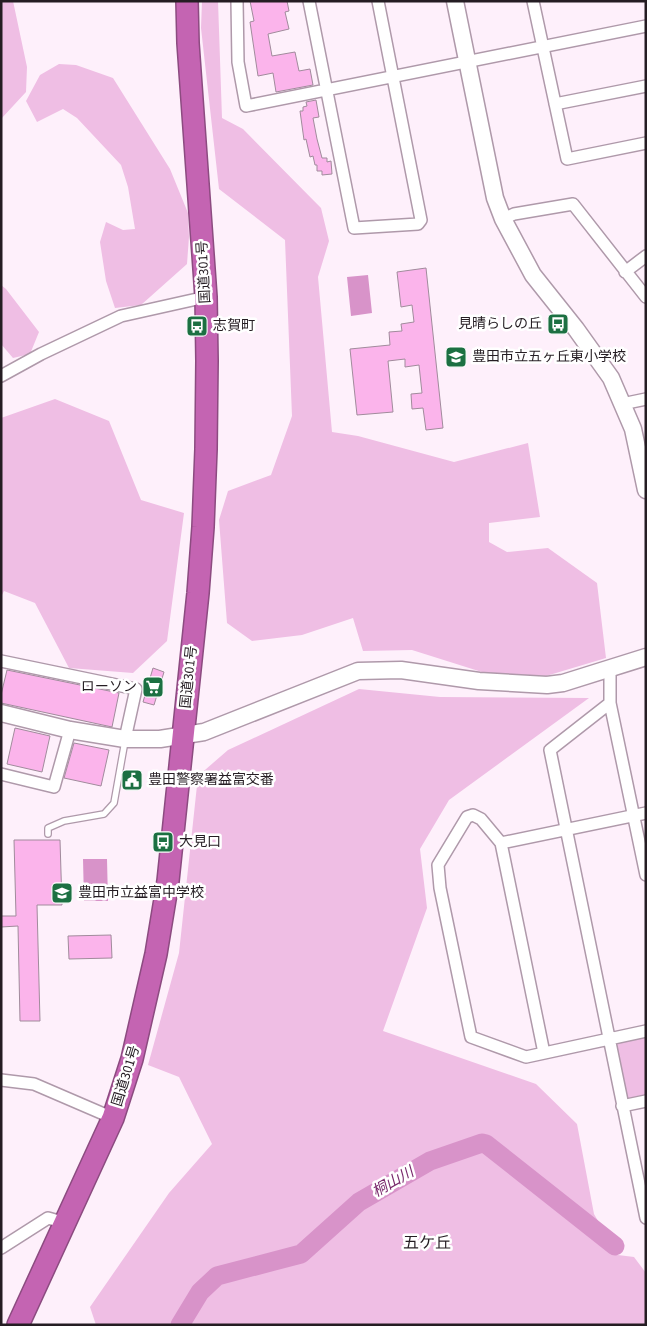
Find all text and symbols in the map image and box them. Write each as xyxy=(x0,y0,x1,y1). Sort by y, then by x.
street label: 国道301号 xyxy=(192,240,216,304)
bus stop icon: 見晴らしの丘 xyxy=(546,312,570,336)
bus stop icon: 志賀町 xyxy=(185,314,209,338)
place label: 見晴らしの丘 xyxy=(458,314,542,334)
place label: 志賀町 xyxy=(213,316,255,336)
school or university icon: 豊田市立五ヶ丘東小学校 xyxy=(444,345,468,369)
place label: 豊田市立五ヶ丘東小学校 xyxy=(472,347,626,367)
street label: 国道301号 xyxy=(176,645,202,709)
supermarket icon: ローソン xyxy=(141,675,165,699)
place label: ローソン xyxy=(81,677,137,697)
public building icon: 豊田警察署益富交番 xyxy=(120,768,144,792)
place label: 豊田警察署益富交番 xyxy=(148,770,274,790)
bus stop icon: 大見口 xyxy=(151,830,175,854)
place label: 大見口 xyxy=(179,832,221,852)
school or university icon: 豊田市立益富中学校 xyxy=(50,881,74,905)
place label: 豊田市立益富中学校 xyxy=(78,883,204,903)
street label: 国道301号 xyxy=(107,1043,145,1109)
water label: 桐山川 xyxy=(368,1161,419,1202)
district label: 五ケ丘 xyxy=(403,1232,451,1254)

